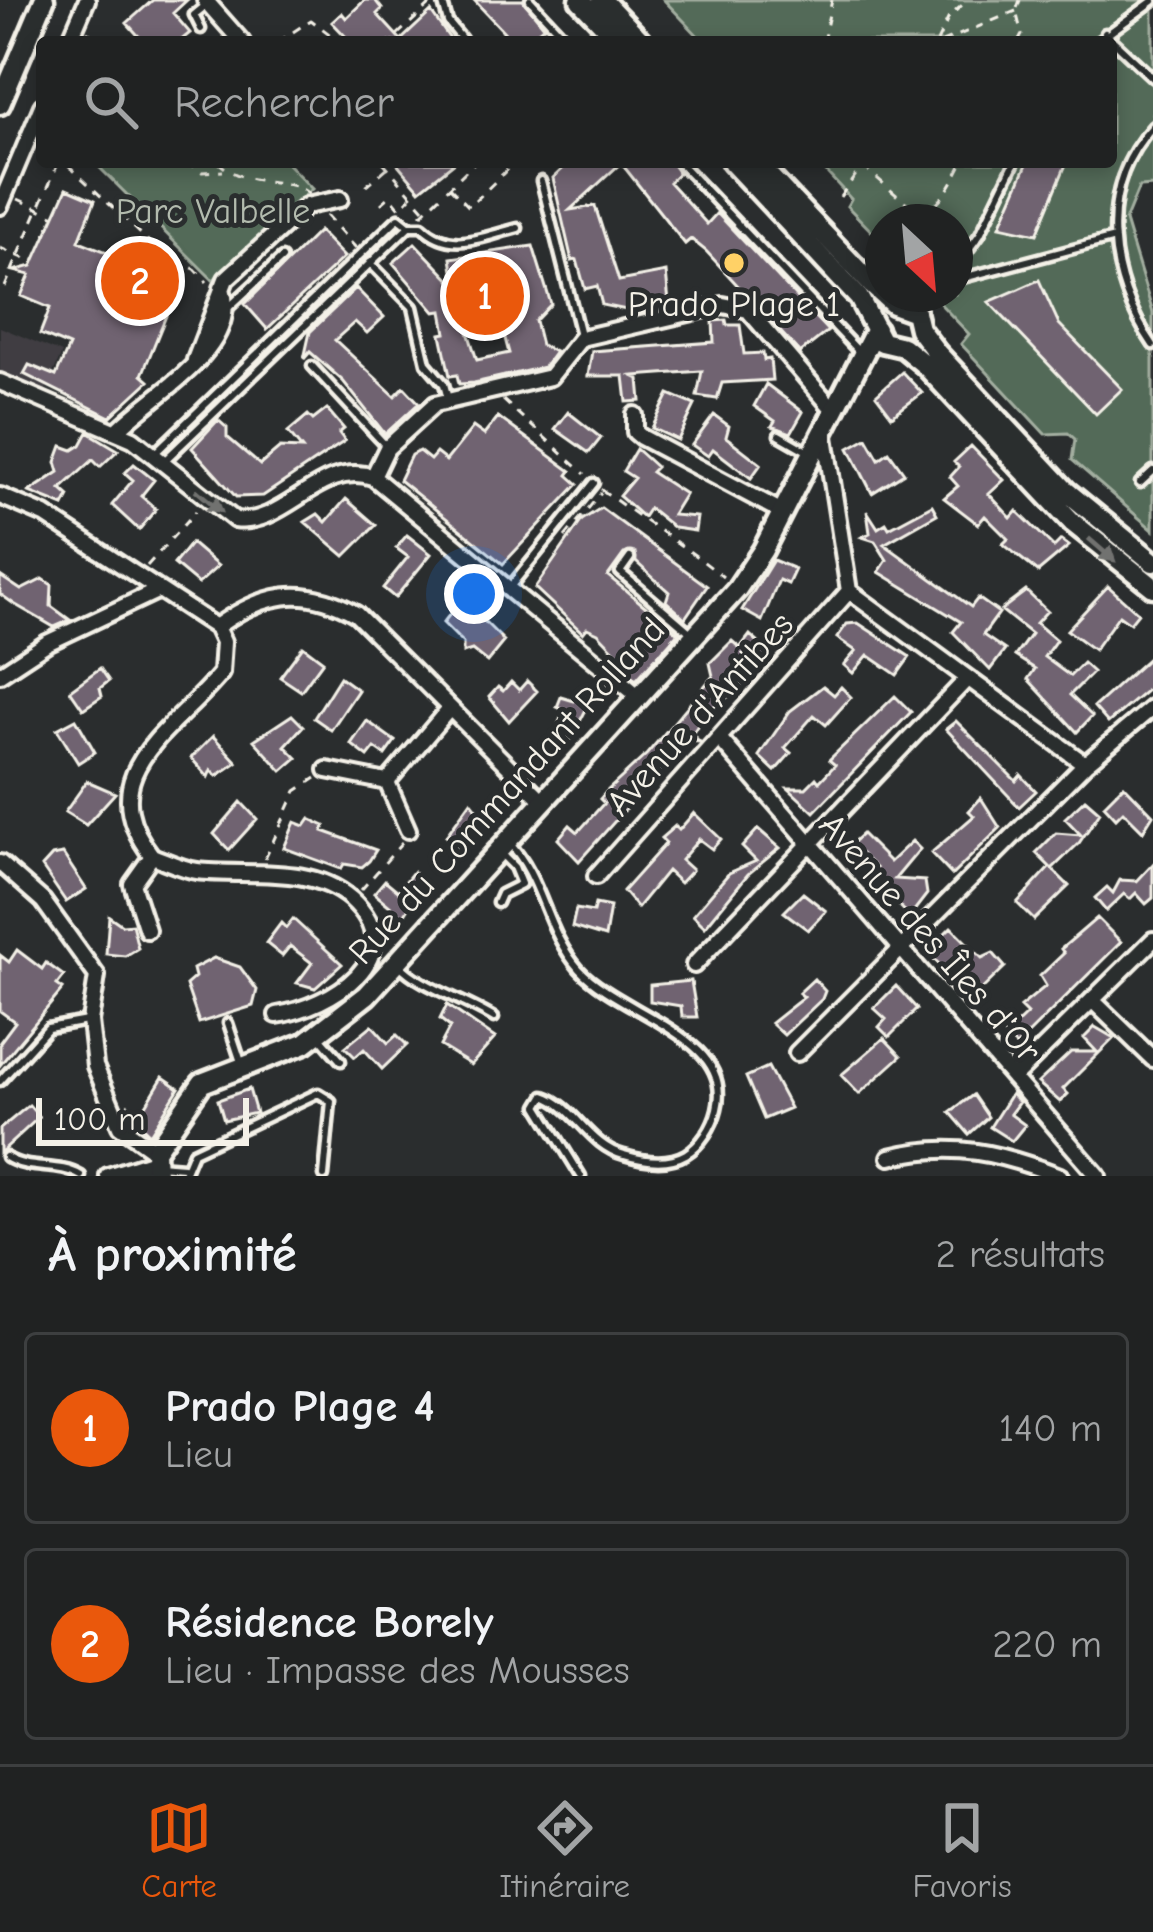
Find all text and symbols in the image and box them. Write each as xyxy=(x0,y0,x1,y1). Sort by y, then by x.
search box xyxy=(36,36,1117,168)
icon: search xyxy=(78,69,144,135)
text: Rechercher xyxy=(174,76,394,128)
park label: Parc Valbelle xyxy=(116,191,310,232)
north arrow xyxy=(865,204,973,312)
pin: 2 xyxy=(101,236,179,326)
marker: Prado Plage 1 xyxy=(721,250,747,276)
pin: 1 xyxy=(446,251,524,341)
place label: Prado Plage 1 xyxy=(628,284,840,325)
one-way arrow xyxy=(194,488,224,514)
one-way arrow xyxy=(1087,536,1117,562)
your location xyxy=(444,564,504,624)
street label: Avenue d'Antibes xyxy=(598,604,802,824)
street label: Rue du Commandant Rolland xyxy=(341,609,673,973)
street label: Avenue des Îles d'Or xyxy=(811,805,1050,1071)
scale bar xyxy=(36,1092,249,1145)
text: 100 m xyxy=(54,1100,146,1138)
text: À proximité xyxy=(48,1225,297,1284)
text: 2 résultats xyxy=(936,1232,1105,1277)
text: Prado Plage 4 xyxy=(165,1380,435,1432)
text: 1 xyxy=(82,1406,98,1451)
text: 140 m xyxy=(999,1406,1102,1451)
text: Lieu xyxy=(165,1432,233,1477)
text: Résidence Borely xyxy=(165,1596,494,1648)
text: 2 xyxy=(80,1622,100,1667)
text: 220 m xyxy=(992,1622,1102,1667)
text: Lieu · Impasse des Mousses xyxy=(165,1648,630,1693)
tab: Carte xyxy=(141,1795,217,1905)
tab: Itinéraire xyxy=(499,1795,630,1905)
tab: Favoris xyxy=(913,1795,1012,1905)

